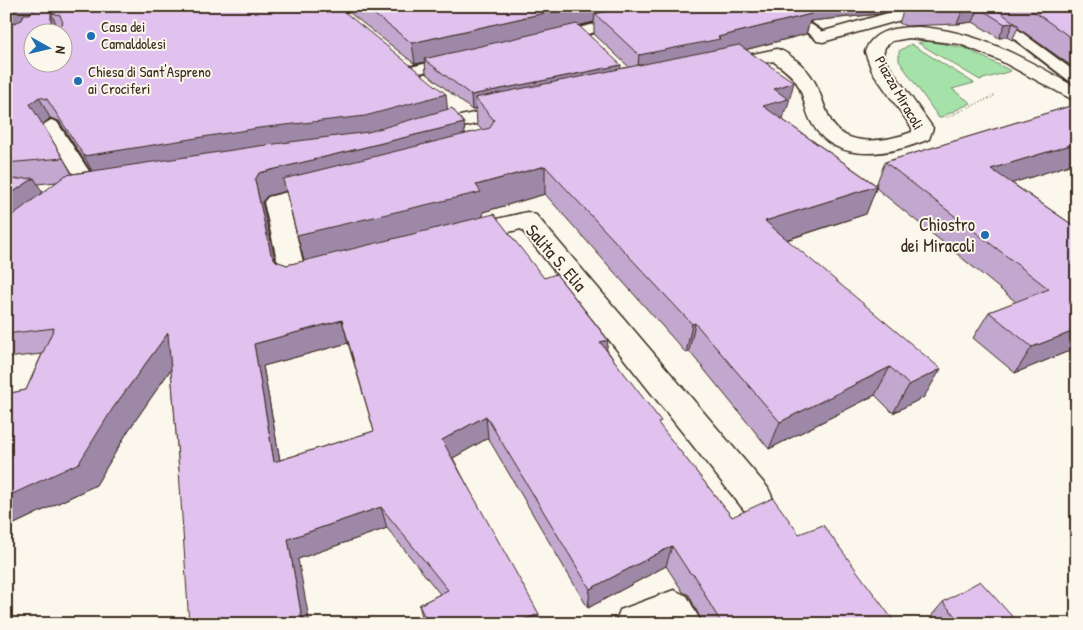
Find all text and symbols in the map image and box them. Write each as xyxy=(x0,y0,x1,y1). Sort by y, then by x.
place label: Casa dei Camaldolesi xyxy=(101,16,166,54)
north arrow xyxy=(22,22,72,72)
marker: Casa dei Camaldolesi xyxy=(85,30,97,42)
text: N xyxy=(51,45,71,55)
street label: Piazza Miracoli xyxy=(870,52,929,133)
place label: Chiesa di Sant'Aspreno ai Crociferi xyxy=(88,61,211,99)
marker: Chiesa di Sant'Aspreno ai Crociferi xyxy=(72,75,84,87)
place label: Chiostro dei Miracoli xyxy=(901,212,975,258)
street label: Salita S. Elia xyxy=(520,219,593,297)
marker: Chiostro dei Miracoli xyxy=(979,229,991,241)

